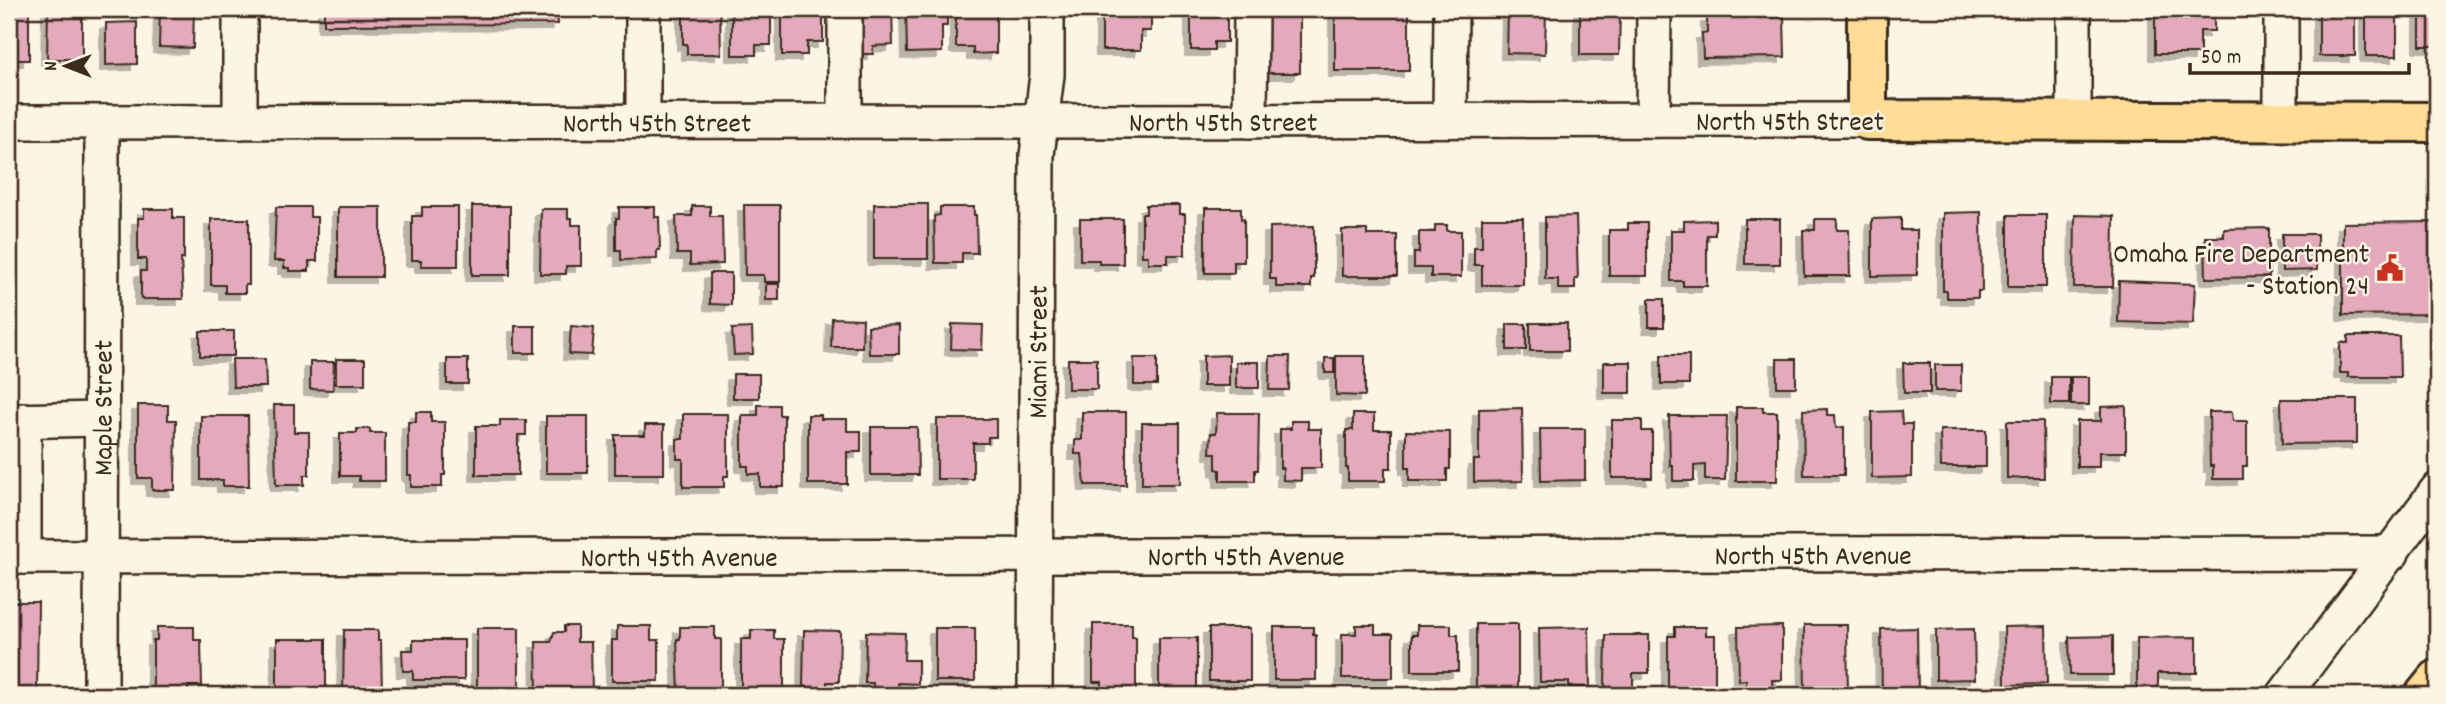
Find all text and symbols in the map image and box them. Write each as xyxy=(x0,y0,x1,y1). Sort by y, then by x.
north arrow xyxy=(32,32,102,102)
scale bar xyxy=(2190,32,2409,76)
text: 50 m xyxy=(2201,44,2241,74)
text: N xyxy=(39,61,66,71)
street label: North 45th Street xyxy=(1696,105,1884,145)
street label: North 45th Street xyxy=(563,106,751,146)
street label: North 45th Street xyxy=(1129,106,1317,146)
place label: Omaha Fire Department - Station 24 xyxy=(2113,237,2369,309)
public building icon: Omaha Fire Department - Station 24 xyxy=(2375,253,2405,283)
street label: Miami Street xyxy=(1021,285,1062,419)
street label: Maple Street xyxy=(86,340,127,476)
street label: North 45th Avenue xyxy=(1714,539,1912,579)
street label: North 45th Avenue xyxy=(1147,540,1345,580)
street label: North 45th Avenue xyxy=(580,541,778,581)

